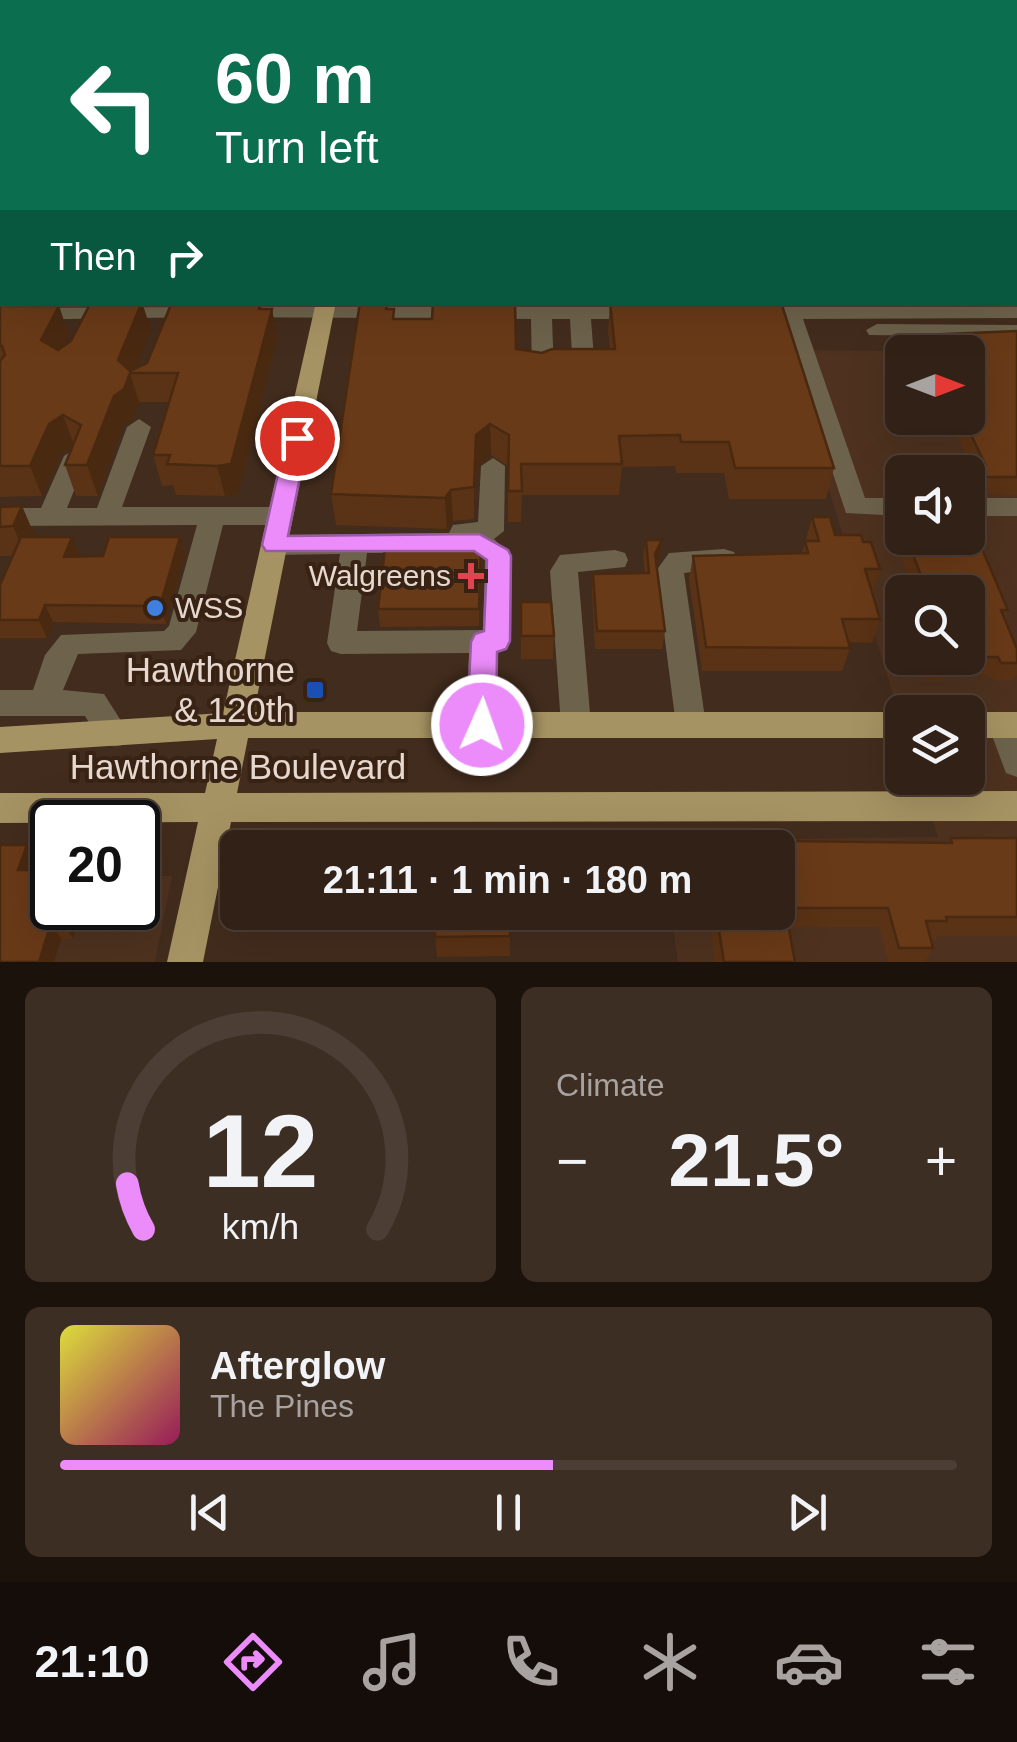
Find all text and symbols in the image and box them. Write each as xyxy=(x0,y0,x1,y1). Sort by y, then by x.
icon: left xyxy=(50,40,180,170)
text: 60 m xyxy=(215,40,375,118)
text: Turn left xyxy=(215,122,378,173)
icon: right xyxy=(157,230,212,285)
text: Then xyxy=(50,236,137,278)
north arrow xyxy=(885,335,985,435)
map controls xyxy=(885,335,985,795)
pin xyxy=(255,396,340,481)
icon: arrive xyxy=(270,411,325,466)
button: sound xyxy=(885,455,985,555)
place label: Walgreens xyxy=(309,559,451,592)
marker: Walgreens xyxy=(460,565,482,587)
button: search xyxy=(885,575,985,675)
place label: WSS xyxy=(175,591,243,624)
marker: WSS xyxy=(144,597,166,619)
place label: Hawthorne & 120th xyxy=(126,650,295,729)
position arrow xyxy=(430,673,534,777)
marker: Hawthorne & 120th xyxy=(304,679,326,701)
button: layers xyxy=(885,695,985,795)
street label: Hawthorne Boulevard xyxy=(70,747,406,786)
speed limit sign: 20 xyxy=(30,800,160,930)
text: 21:11 · 1 min · 180 m xyxy=(323,859,692,901)
text: Climate xyxy=(556,1067,664,1103)
text: 12 xyxy=(203,1093,318,1209)
text: 21.5° xyxy=(669,1118,844,1202)
text: − xyxy=(556,1130,588,1192)
text: + xyxy=(925,1130,957,1192)
text: km/h xyxy=(222,1207,299,1247)
text: Afterglow xyxy=(210,1345,385,1387)
text: The Pines xyxy=(210,1388,354,1424)
icon: previous xyxy=(182,1485,237,1540)
icon: pause xyxy=(481,1485,536,1540)
icon: next xyxy=(780,1485,835,1540)
icon: directions xyxy=(218,1627,288,1697)
icon: music xyxy=(357,1627,427,1697)
icon: phone xyxy=(496,1627,566,1697)
icon: climate xyxy=(635,1627,705,1697)
icon: car xyxy=(774,1627,844,1697)
icon: filters xyxy=(913,1627,983,1697)
text: 21:10 xyxy=(34,1636,150,1687)

